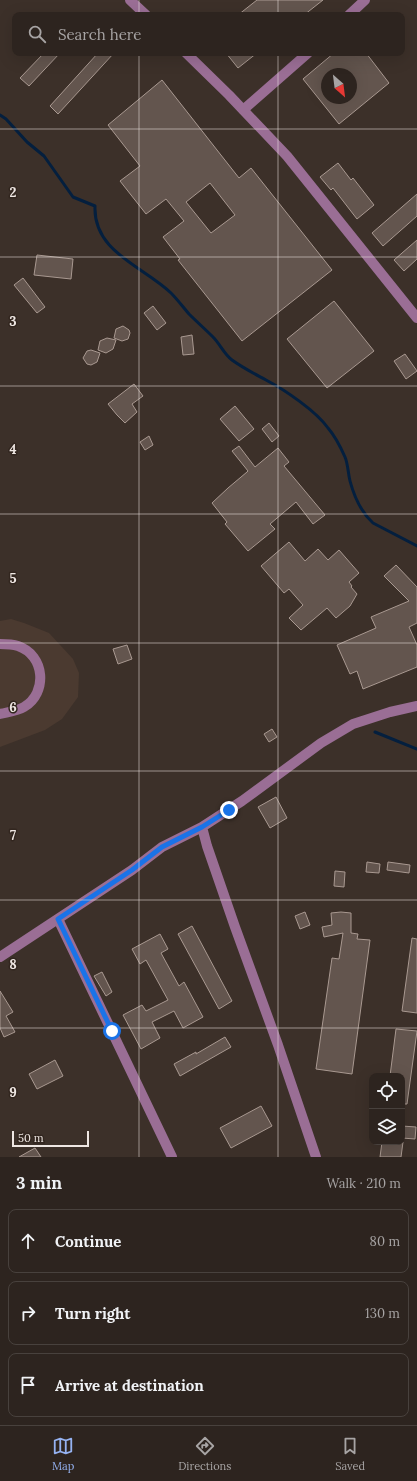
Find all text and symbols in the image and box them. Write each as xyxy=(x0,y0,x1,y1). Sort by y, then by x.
search box xyxy=(12,12,405,56)
icon: search xyxy=(26,23,48,45)
text: Search here xyxy=(58,25,141,44)
north arrow xyxy=(321,68,357,104)
text: 2 xyxy=(10,184,17,201)
text: 3 xyxy=(9,313,17,330)
text: 4 xyxy=(9,441,17,458)
text: 5 xyxy=(9,570,17,587)
text: 6 xyxy=(9,699,17,716)
route end xyxy=(220,801,238,819)
text: 7 xyxy=(10,827,16,844)
text: 8 xyxy=(9,956,17,973)
route start xyxy=(103,1022,121,1040)
map controls xyxy=(369,1073,405,1145)
button: locate xyxy=(369,1073,405,1109)
text: 9 xyxy=(9,1084,17,1101)
button: layers xyxy=(369,1109,405,1145)
scale bar xyxy=(12,1129,89,1148)
text: 50 m xyxy=(18,1131,44,1145)
text: 3 min xyxy=(16,1172,62,1194)
text: Walk · 210 m xyxy=(326,1175,401,1192)
icon: ahead xyxy=(17,1230,39,1252)
text: Continue xyxy=(55,1232,121,1251)
text: 80 m xyxy=(370,1233,400,1250)
icon: right xyxy=(17,1302,39,1324)
text: Turn right xyxy=(55,1304,131,1323)
text: 130 m xyxy=(365,1305,400,1322)
icon: arrive xyxy=(17,1374,39,1396)
text: Arrive at destination xyxy=(55,1376,204,1395)
tab: Map xyxy=(52,1435,74,1473)
tab: Directions xyxy=(178,1435,231,1473)
tab: Saved xyxy=(335,1435,365,1473)

